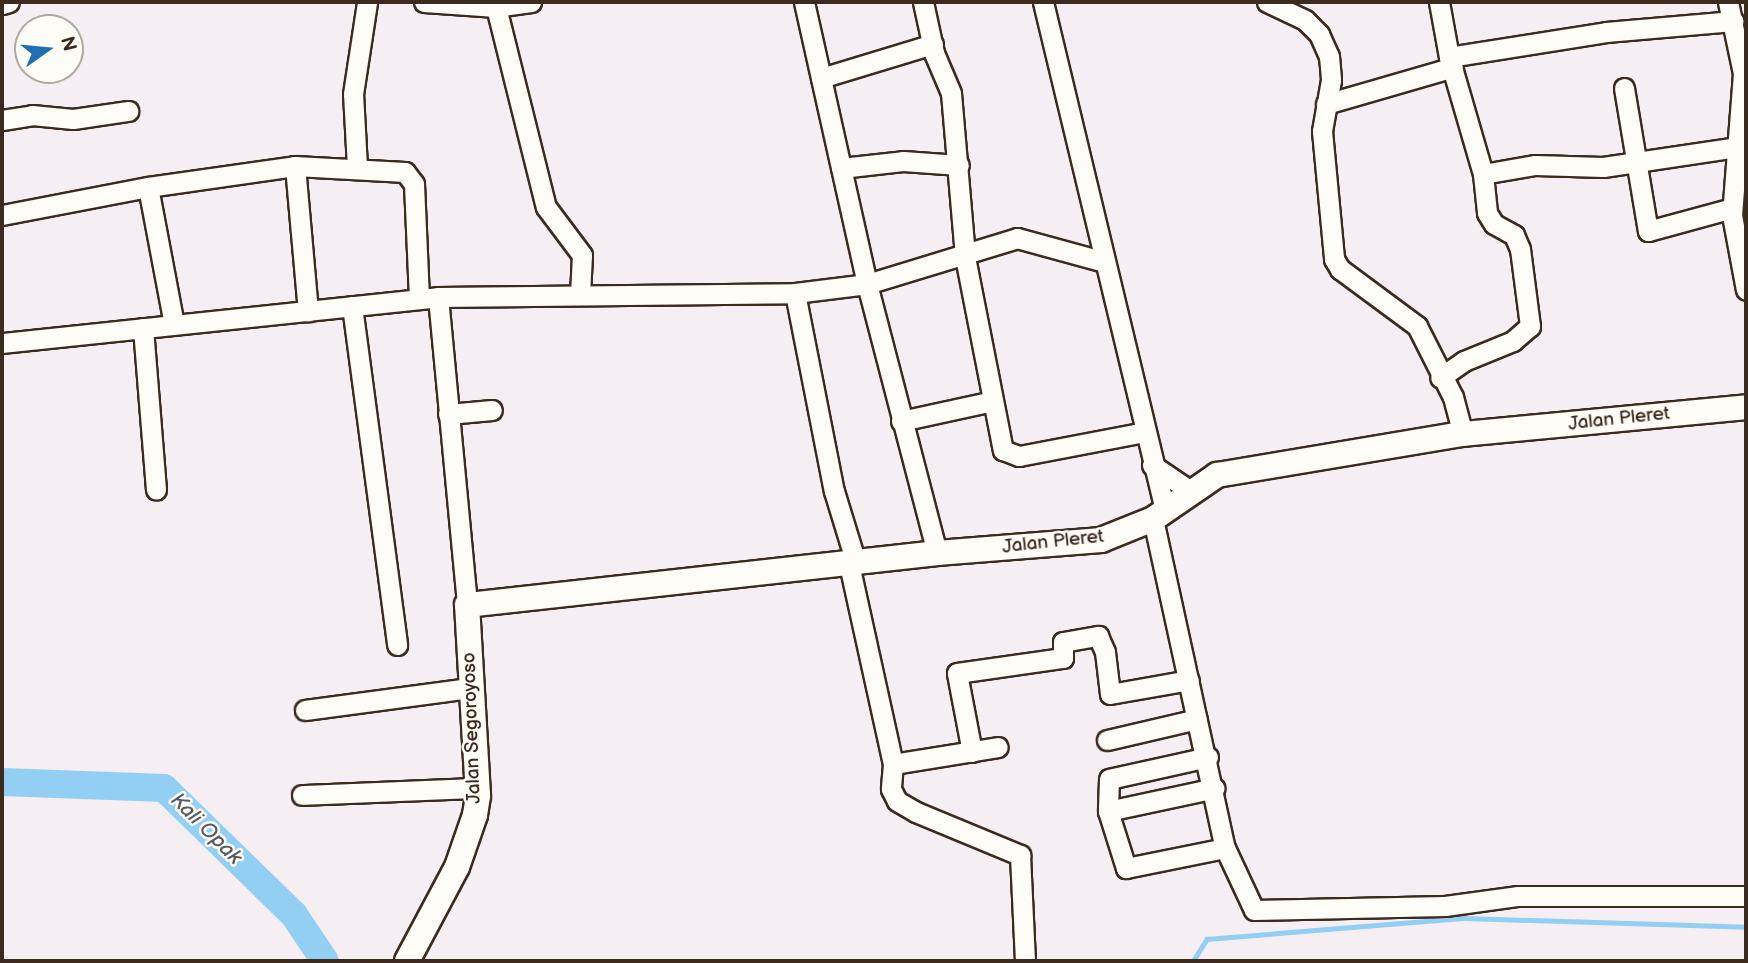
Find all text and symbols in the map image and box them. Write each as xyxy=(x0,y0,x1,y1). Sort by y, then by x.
north arrow xyxy=(14,14,84,84)
text: N xyxy=(55,34,81,54)
street label: Jalan Pleret xyxy=(1567,402,1671,436)
street label: Jalan Pleret xyxy=(1001,525,1105,559)
street label: Jalan Segoroyoso xyxy=(458,652,486,804)
water label: Kali Opak xyxy=(165,788,247,870)

